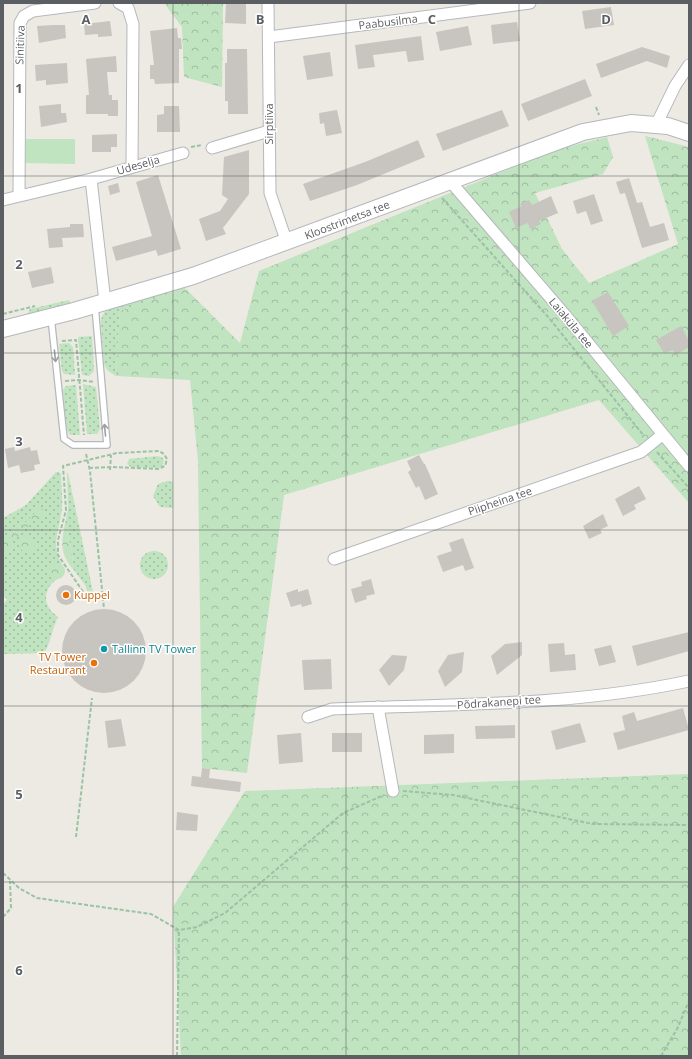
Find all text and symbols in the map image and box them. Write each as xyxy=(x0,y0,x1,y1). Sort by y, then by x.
text: A xyxy=(82,10,91,28)
text: B xyxy=(256,10,265,28)
street label: Paabusilma xyxy=(358,10,418,33)
text: C xyxy=(428,10,436,28)
text: D xyxy=(601,10,611,28)
street label: Sinitiiva xyxy=(11,25,28,65)
text: 1 xyxy=(15,79,23,97)
street label: Sirptiiva xyxy=(261,103,276,145)
street label: Udeselja xyxy=(115,151,161,178)
street label: Kloostrimetsa tee xyxy=(302,196,391,243)
text: 2 xyxy=(15,255,23,273)
street label: Laiaküla tee xyxy=(546,294,597,351)
one-way arrow xyxy=(51,349,59,362)
one-way arrow xyxy=(102,424,109,437)
text: 3 xyxy=(15,432,23,450)
street label: Piipheina tee xyxy=(466,483,534,518)
place label: Kuppel xyxy=(74,587,110,602)
marker: Kuppel xyxy=(61,590,71,600)
text: 4 xyxy=(15,608,23,626)
place label: Tallinn TV Tower xyxy=(112,641,197,656)
marker: Tallinn TV Tower xyxy=(99,644,109,654)
place label: TV Tower Restaurant xyxy=(30,649,86,677)
marker: TV Tower Restaurant xyxy=(89,658,99,668)
street label: Põdrakanepi tee xyxy=(457,691,541,712)
text: 5 xyxy=(15,785,23,803)
text: 6 xyxy=(15,961,23,979)

